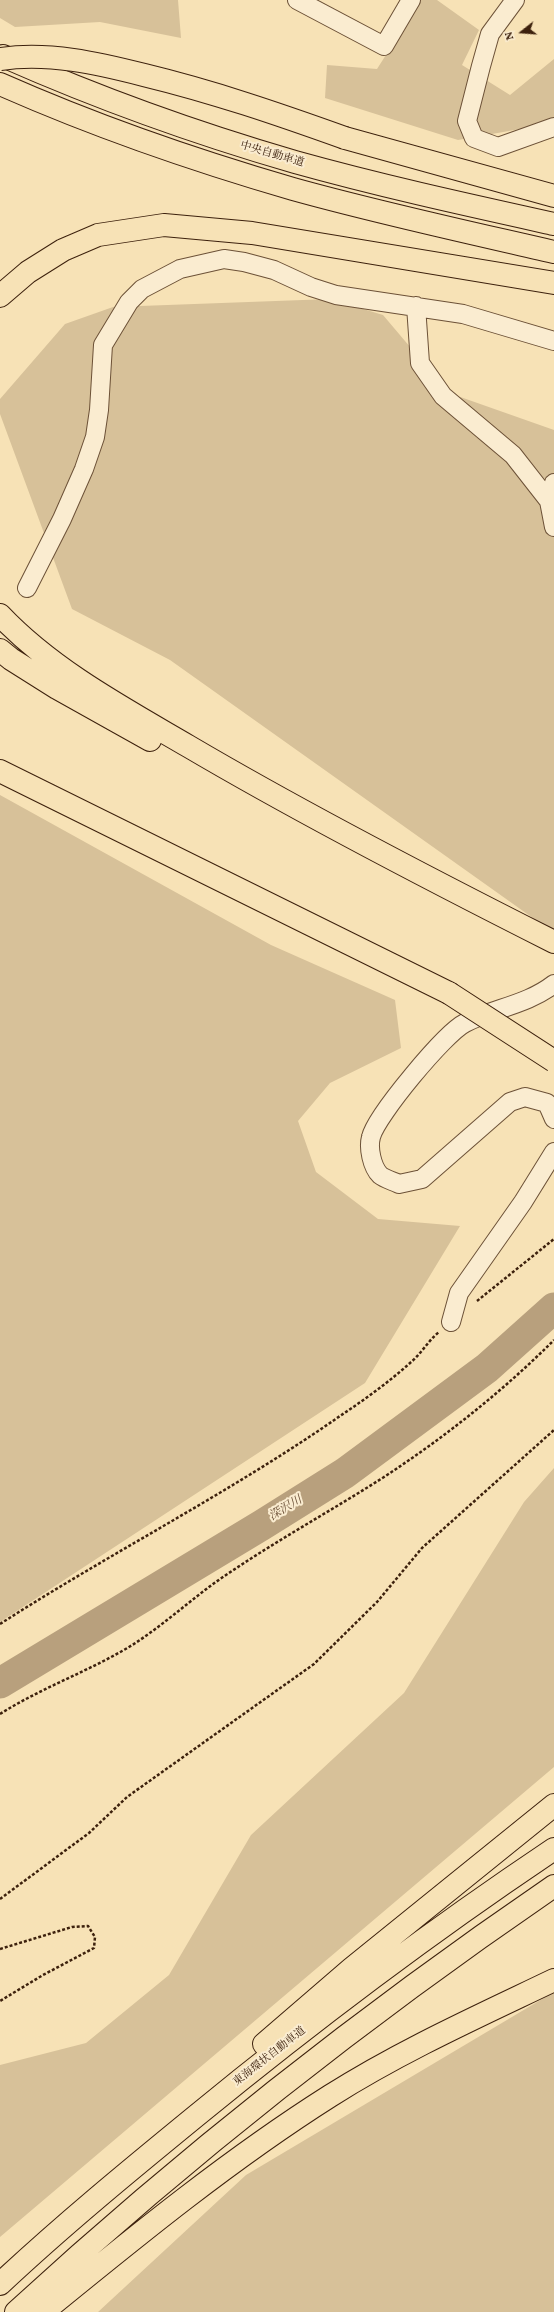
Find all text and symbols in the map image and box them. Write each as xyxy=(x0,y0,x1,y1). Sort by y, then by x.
north arrow xyxy=(502,12,542,52)
text: N xyxy=(502,30,518,42)
street label: 中央自動車道 xyxy=(238,140,306,170)
water label: 深沢川 xyxy=(267,1494,305,1524)
street label: 東海環状自動車道 xyxy=(231,2025,309,2089)

